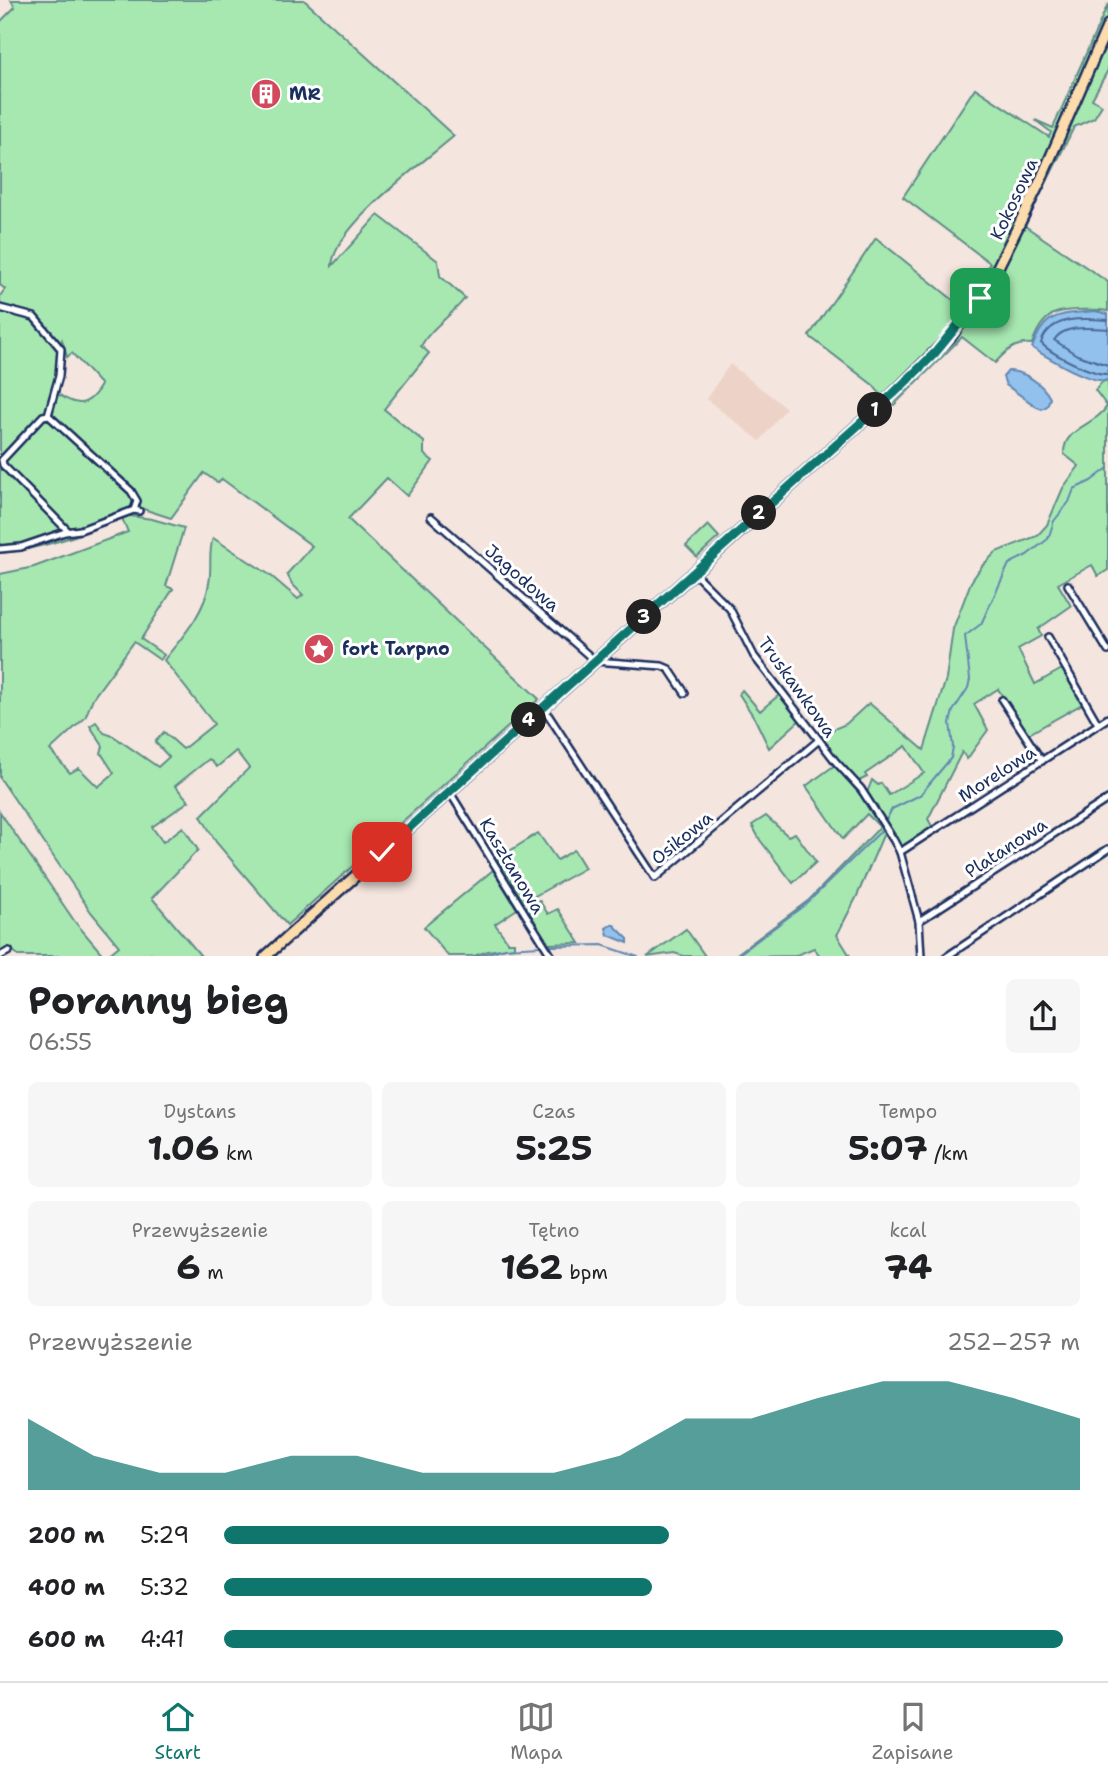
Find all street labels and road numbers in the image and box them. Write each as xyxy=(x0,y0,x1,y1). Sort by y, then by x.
street label: Kokosowa xyxy=(985,154,1043,244)
street label: Jagodowa xyxy=(479,539,565,617)
street label: Truskawkowa xyxy=(752,632,842,742)
street label: Morelowa xyxy=(954,740,1040,808)
street label: Osikowa xyxy=(646,806,718,870)
street label: Platanowa xyxy=(960,812,1052,884)
street label: Kasztanowa xyxy=(474,814,550,918)

